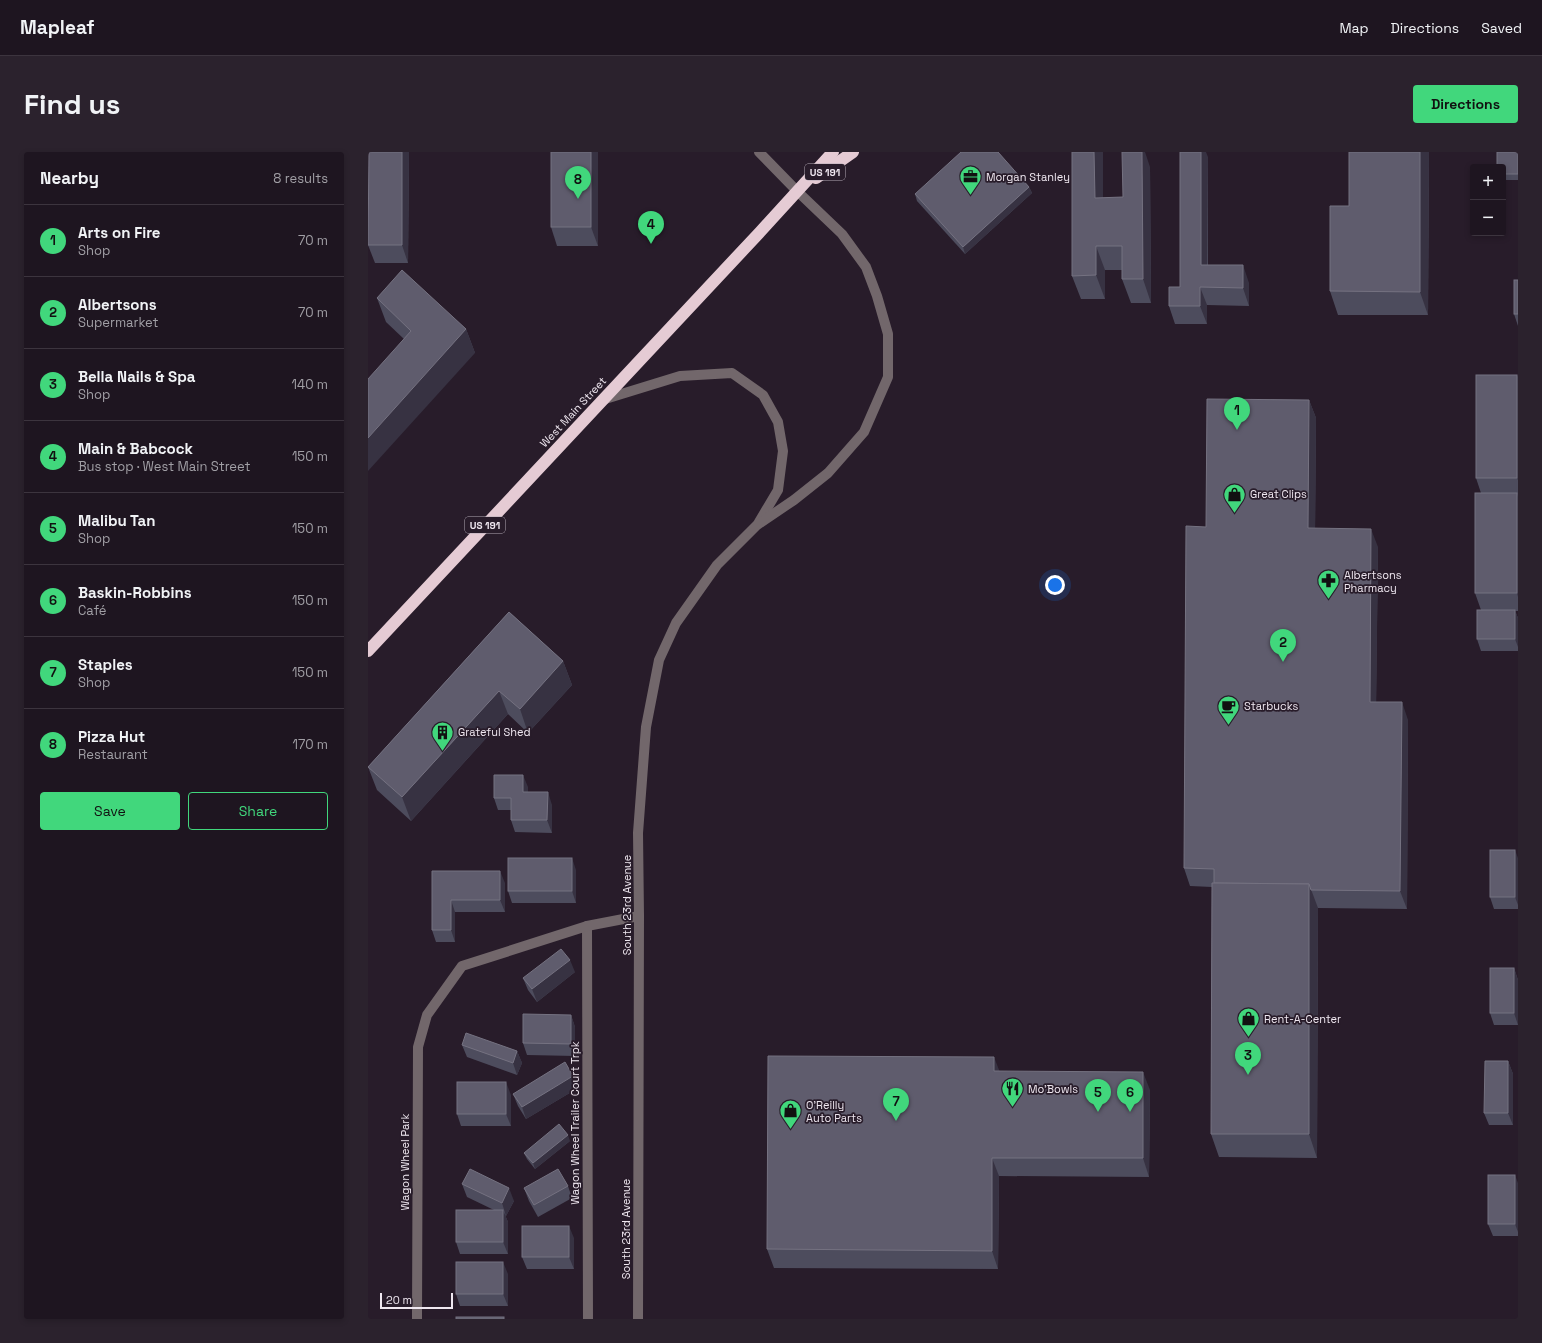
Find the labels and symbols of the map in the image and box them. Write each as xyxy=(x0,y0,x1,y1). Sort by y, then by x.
road number: US 191 xyxy=(805,164,845,180)
office icon: Morgan Stanley xyxy=(958,164,984,197)
pin: 8 xyxy=(565,166,591,199)
place label: Morgan Stanley xyxy=(986,170,1070,184)
pin: 4 xyxy=(638,211,664,244)
street label: West Main Street xyxy=(537,374,609,450)
pin: 1 xyxy=(1224,397,1250,430)
shop icon: Great Clips xyxy=(1222,481,1248,514)
place label: Great Clips xyxy=(1250,487,1307,501)
road number: US 191 xyxy=(465,517,505,533)
pharmacy icon: Albertsons Pharmacy xyxy=(1315,568,1341,601)
place label: Albertsons Pharmacy xyxy=(1344,568,1402,595)
your location xyxy=(1045,575,1065,595)
pin: 2 xyxy=(1270,629,1296,662)
cafe icon: Starbucks xyxy=(1216,693,1242,726)
place label: Starbucks xyxy=(1244,699,1298,713)
building icon: Grateful Shed xyxy=(429,719,455,752)
place label: Grateful Shed xyxy=(458,725,531,739)
street label: South 23rd Avenue xyxy=(620,855,634,955)
shop icon: Rent-A-Center xyxy=(1236,1006,1262,1039)
place label: Rent-A-Center xyxy=(1264,1012,1341,1026)
street label: Wagon Wheel Trailer Court Trpk xyxy=(568,1041,582,1205)
pin: 3 xyxy=(1235,1042,1261,1075)
restaurant icon: Mo'Bowls xyxy=(999,1076,1025,1109)
pin: 5 xyxy=(1085,1079,1111,1112)
pin: 6 xyxy=(1117,1079,1143,1112)
place label: Mo'Bowls xyxy=(1028,1082,1078,1096)
pin: 7 xyxy=(883,1088,909,1121)
shop icon: O'Reilly Auto Parts xyxy=(778,1098,804,1131)
place label: O'Reilly Auto Parts xyxy=(806,1098,862,1125)
street label: Wagon Wheel Park xyxy=(398,1114,412,1210)
street label: South 23rd Avenue xyxy=(619,1179,633,1279)
scale bar xyxy=(380,1291,453,1310)

